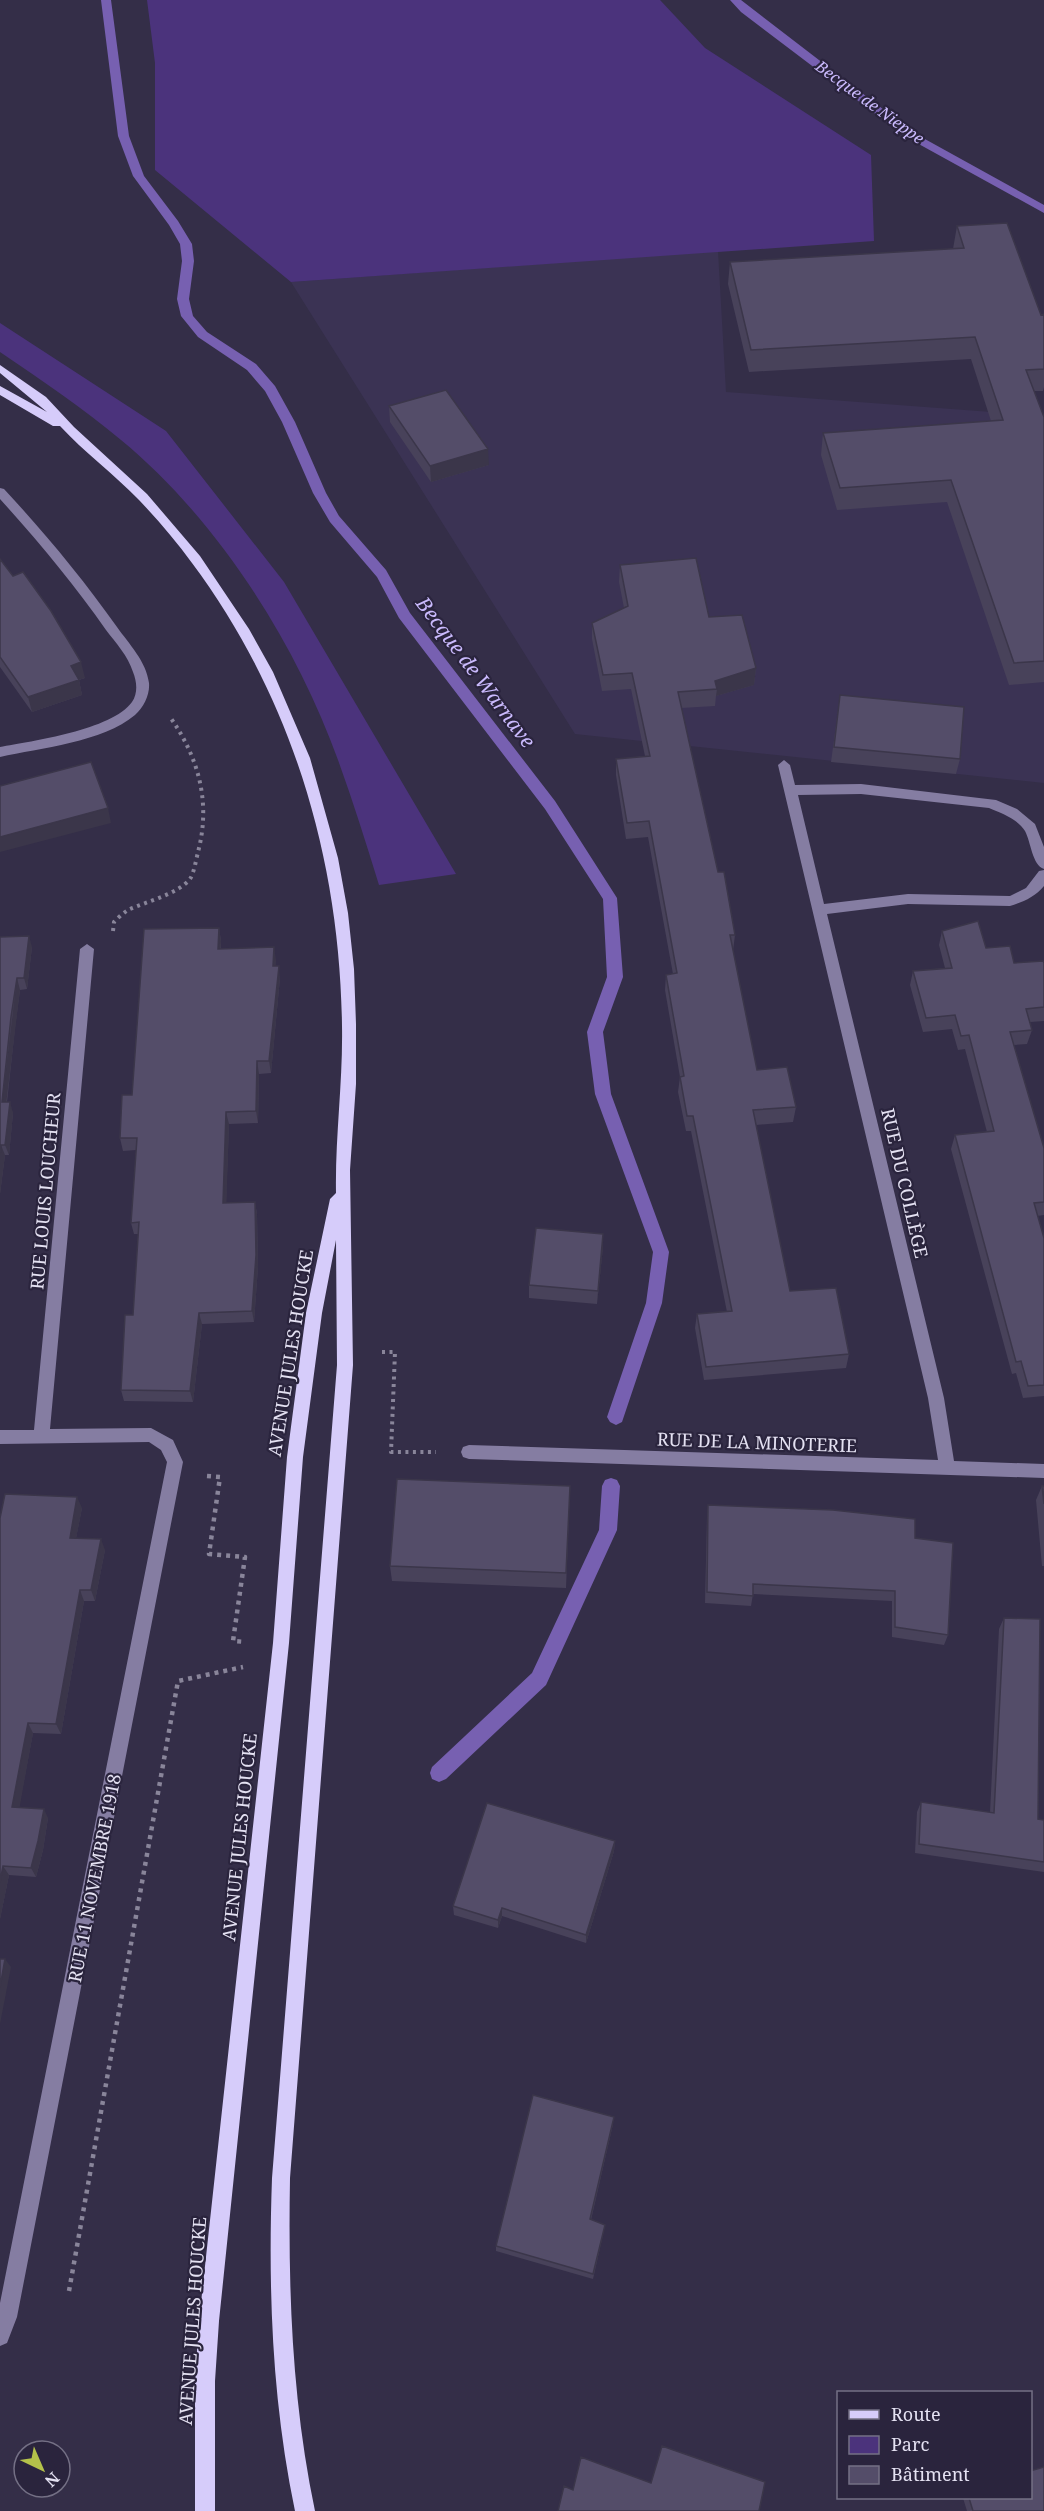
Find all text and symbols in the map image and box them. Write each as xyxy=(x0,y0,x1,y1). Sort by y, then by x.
water label: Becque de Nieppe xyxy=(810,54,929,149)
water label: Becque de Warnave xyxy=(410,590,542,753)
street label: RUE LOUIS LOUCHEUR xyxy=(24,1091,66,1291)
street label: RUE DU COLLÈGE xyxy=(876,1106,934,1260)
street label: AVENUE JULES HOUCKE xyxy=(262,1248,318,1458)
street label: RUE DE LA MINOTERIE xyxy=(657,1427,857,1457)
street label: AVENUE JULES HOUCKE xyxy=(216,1732,262,1942)
street label: RUE 11 NOVEMBRE 1918 xyxy=(62,1772,126,1984)
street label: AVENUE JULES HOUCKE xyxy=(173,2216,211,2426)
legend xyxy=(837,2391,1032,2499)
text: Route xyxy=(891,2402,941,2426)
text: Parc xyxy=(891,2432,929,2456)
north arrow xyxy=(12,2439,72,2499)
text: Bâtiment xyxy=(891,2462,970,2486)
text: N xyxy=(40,2467,65,2492)

